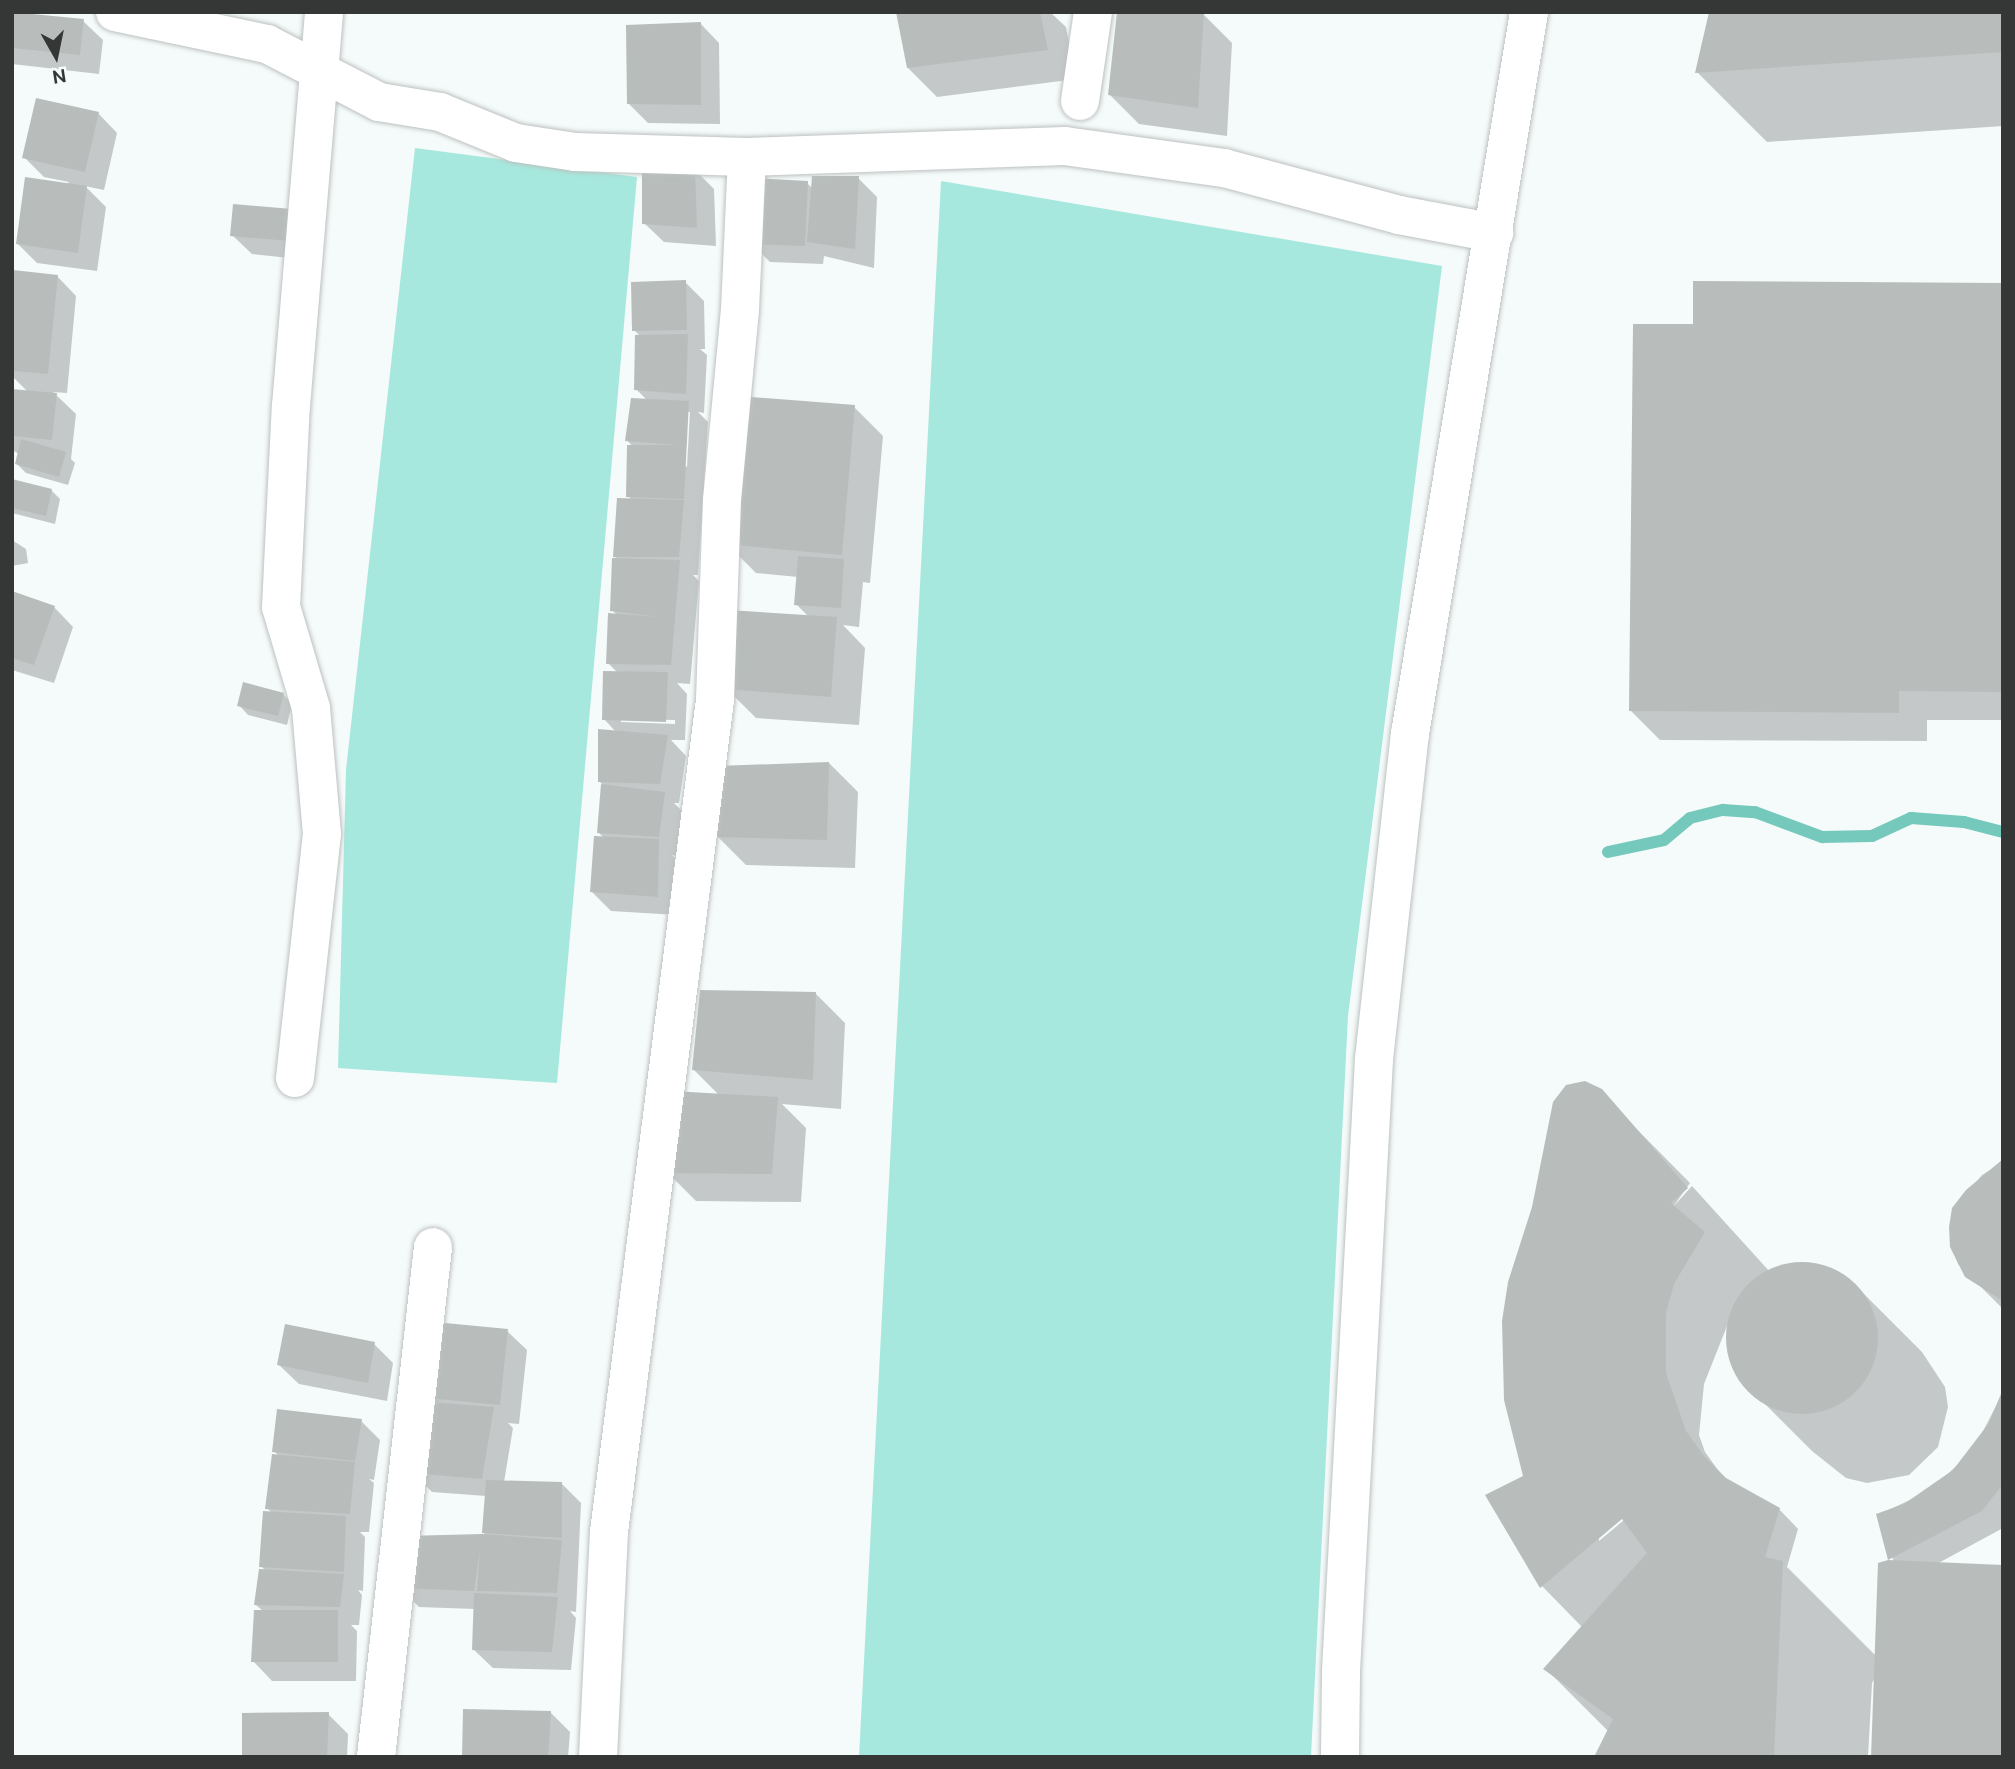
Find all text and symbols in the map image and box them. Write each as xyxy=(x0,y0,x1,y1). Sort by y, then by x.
north arrow xyxy=(21,21,91,91)
text: N xyxy=(51,65,68,89)

